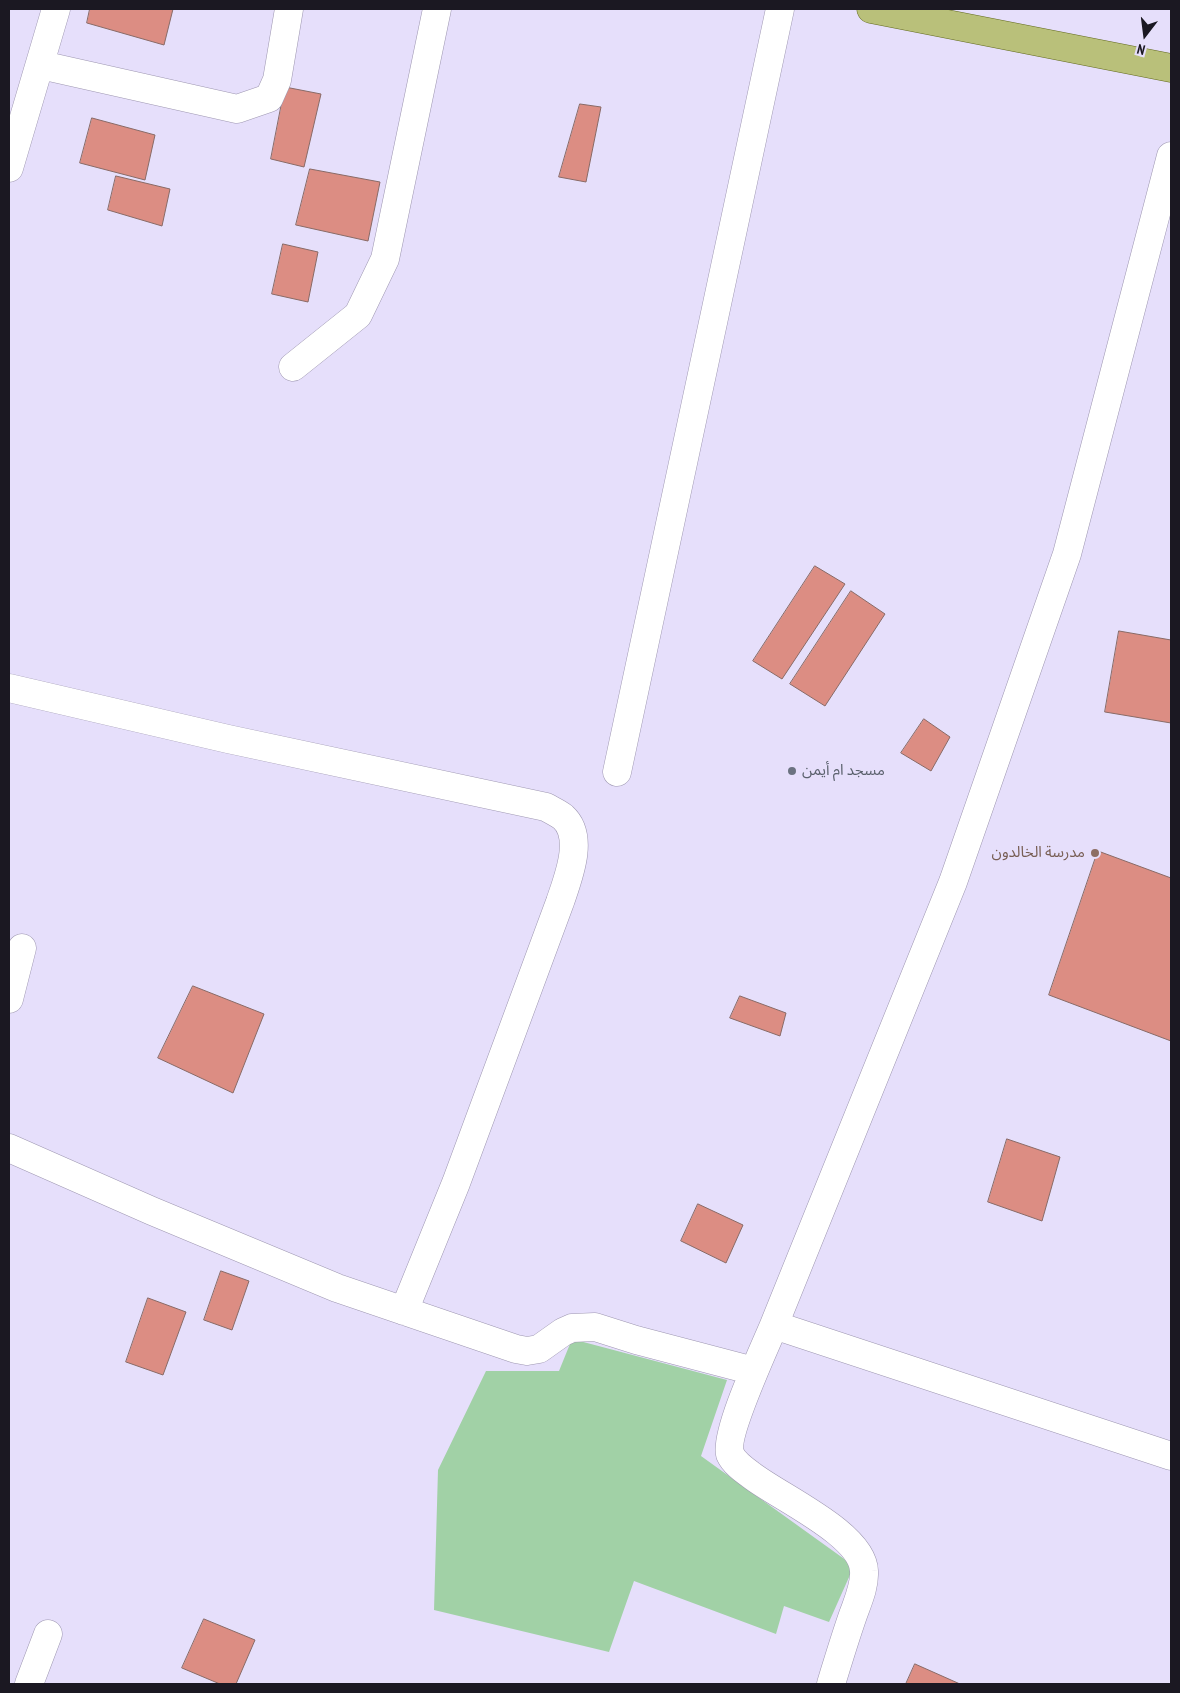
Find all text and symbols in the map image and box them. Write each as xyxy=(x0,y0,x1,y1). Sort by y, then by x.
north arrow xyxy=(1120,10,1170,60)
text: N xyxy=(1135,40,1147,59)
place label: مسجد ام أيمن xyxy=(802,762,885,780)
marker: مسجد ام أيمن xyxy=(786,765,798,777)
place label: مدرسة الخالدون xyxy=(992,844,1085,862)
marker: مدرسة الخالدون xyxy=(1089,847,1101,859)

